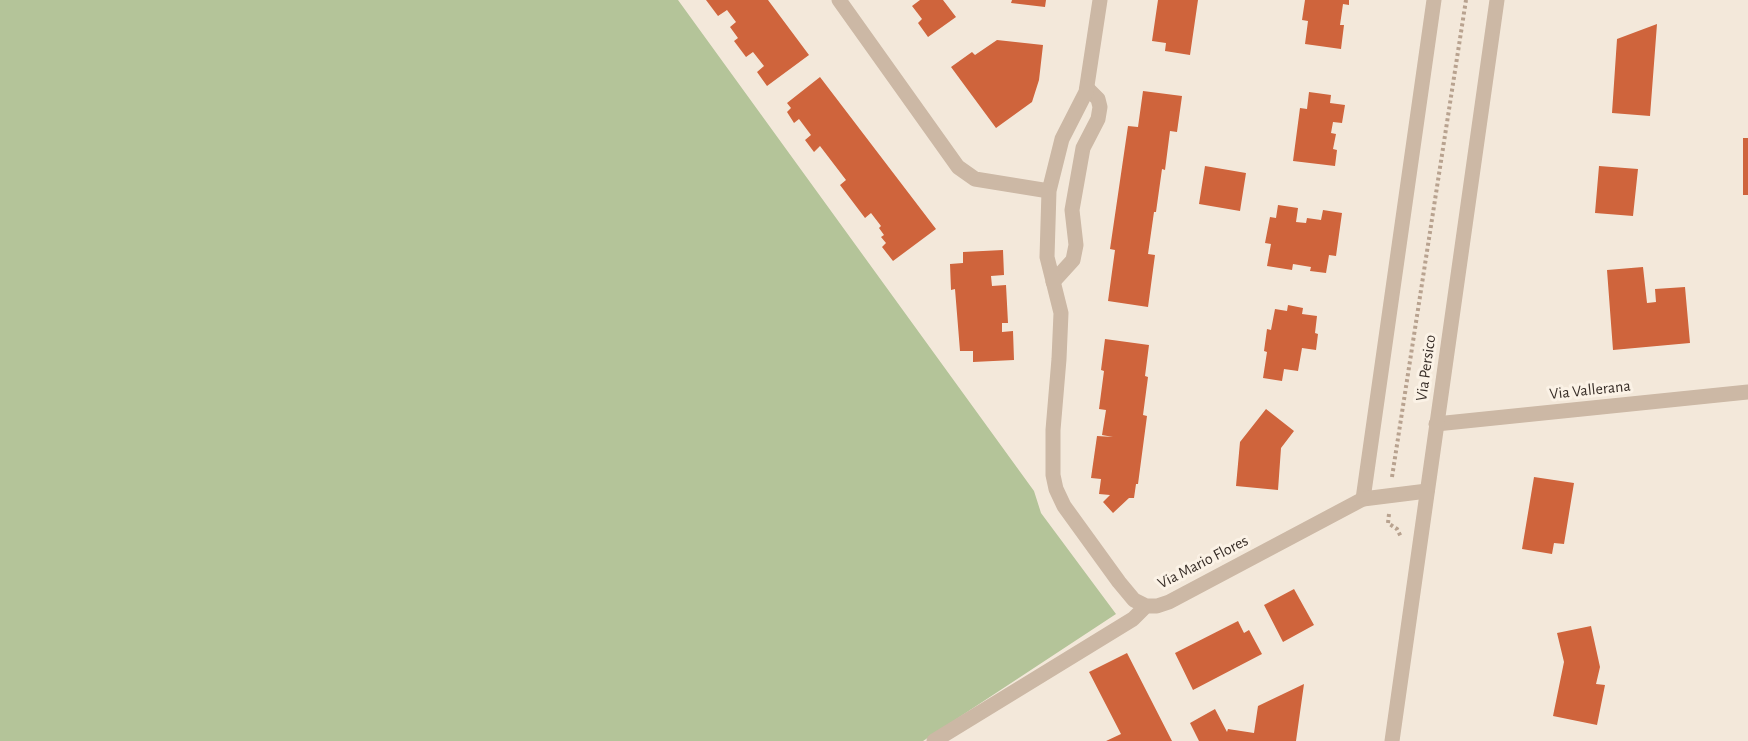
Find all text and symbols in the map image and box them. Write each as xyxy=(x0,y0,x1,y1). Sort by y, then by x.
street label: Via Persico xyxy=(1412,334,1440,402)
street label: Via Vallerana xyxy=(1548,376,1632,404)
street label: Via Mario Flores xyxy=(1154,531,1252,593)

